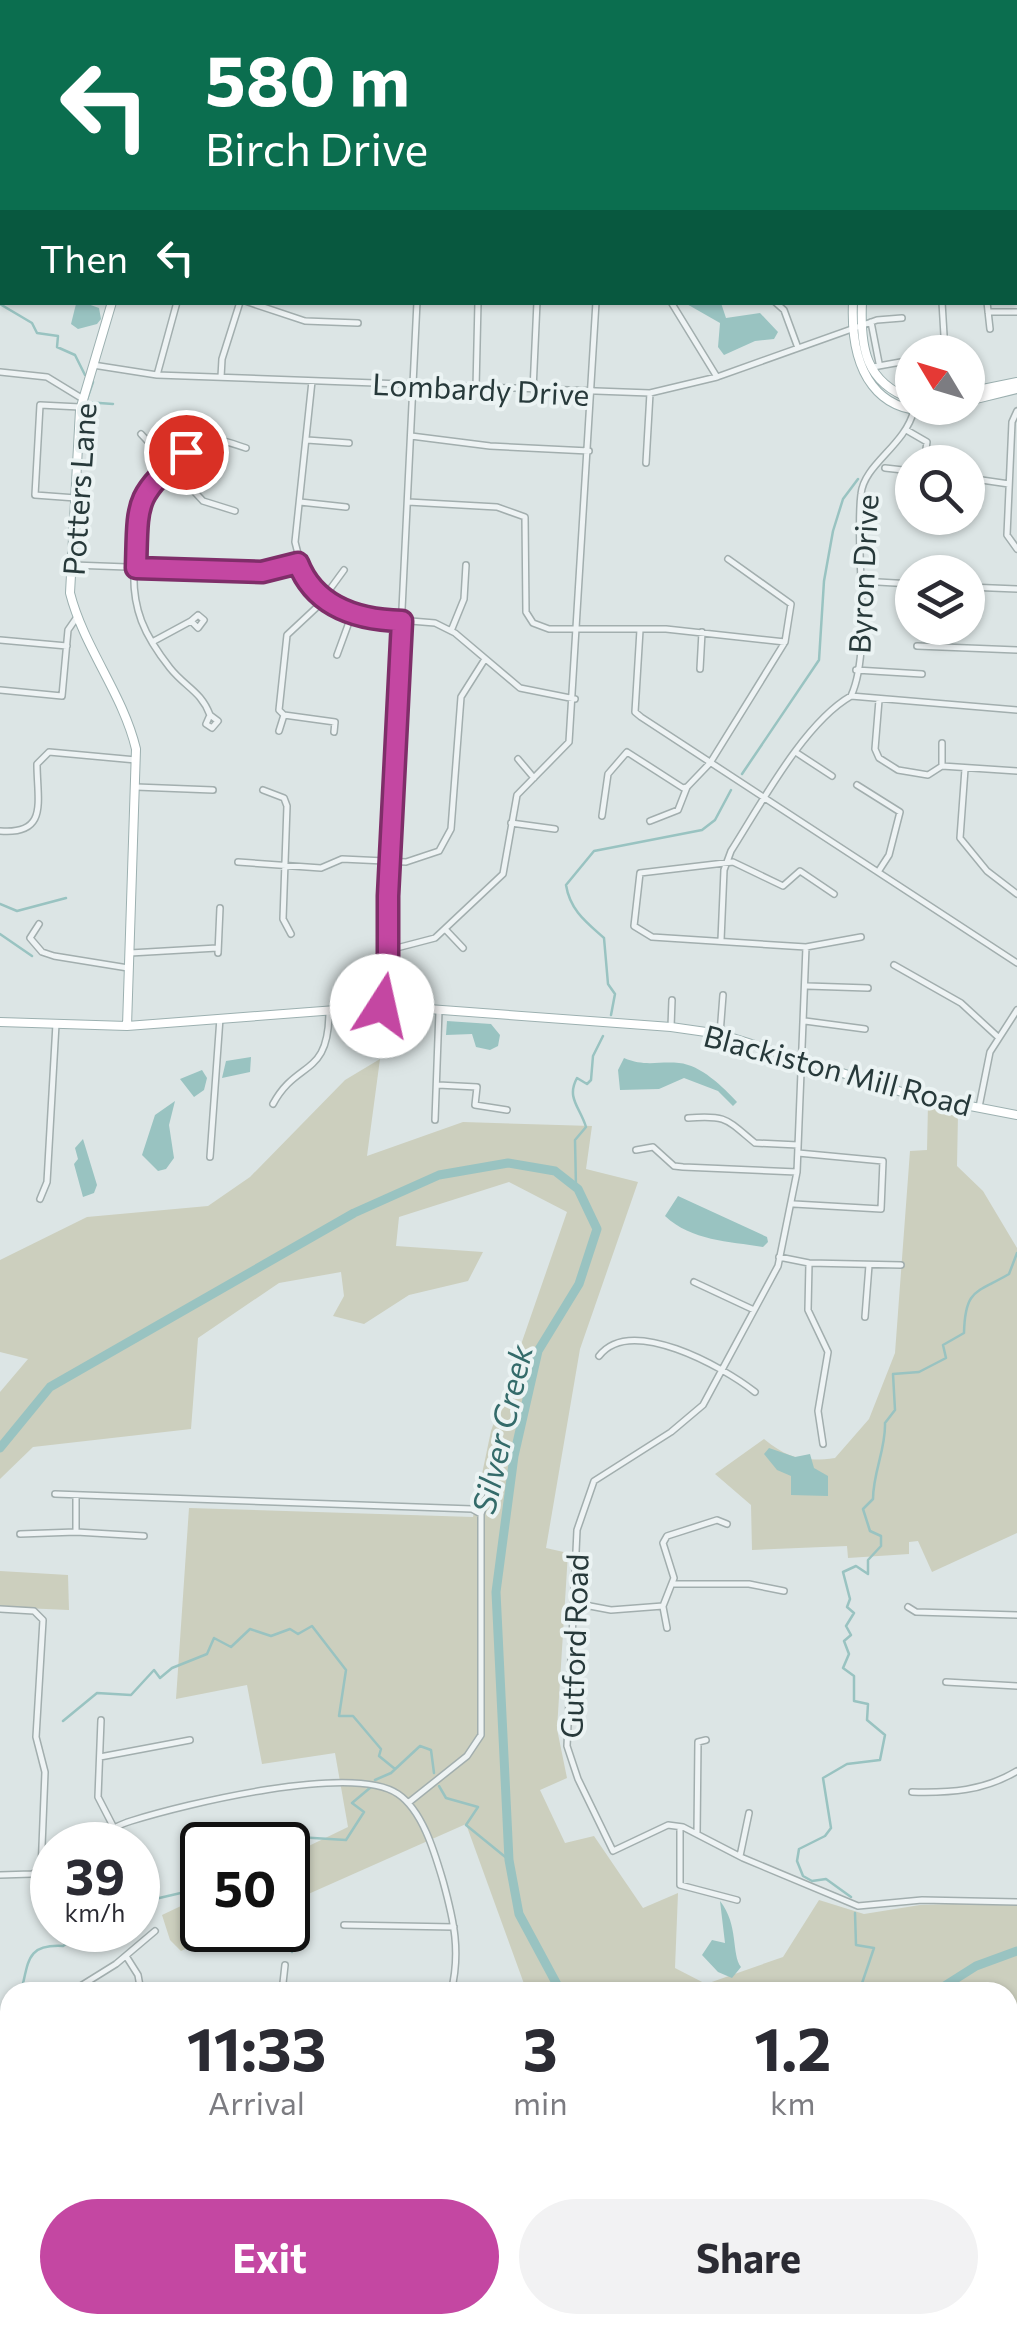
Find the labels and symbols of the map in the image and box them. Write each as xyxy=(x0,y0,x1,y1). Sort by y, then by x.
north arrow xyxy=(895,335,985,425)
street label: Lombardy Drive xyxy=(372,364,590,412)
street label: Potters Lane xyxy=(54,401,102,577)
pin xyxy=(144,410,229,495)
street label: Byron Drive xyxy=(839,493,885,655)
position arrow xyxy=(330,954,434,1058)
street label: Blackiston Mill Road xyxy=(700,1015,976,1123)
water label: Silver Creek xyxy=(462,1340,540,1517)
street label: Gutford Road xyxy=(551,1553,595,1739)
speed limit sign: 50 xyxy=(180,1822,310,1952)

